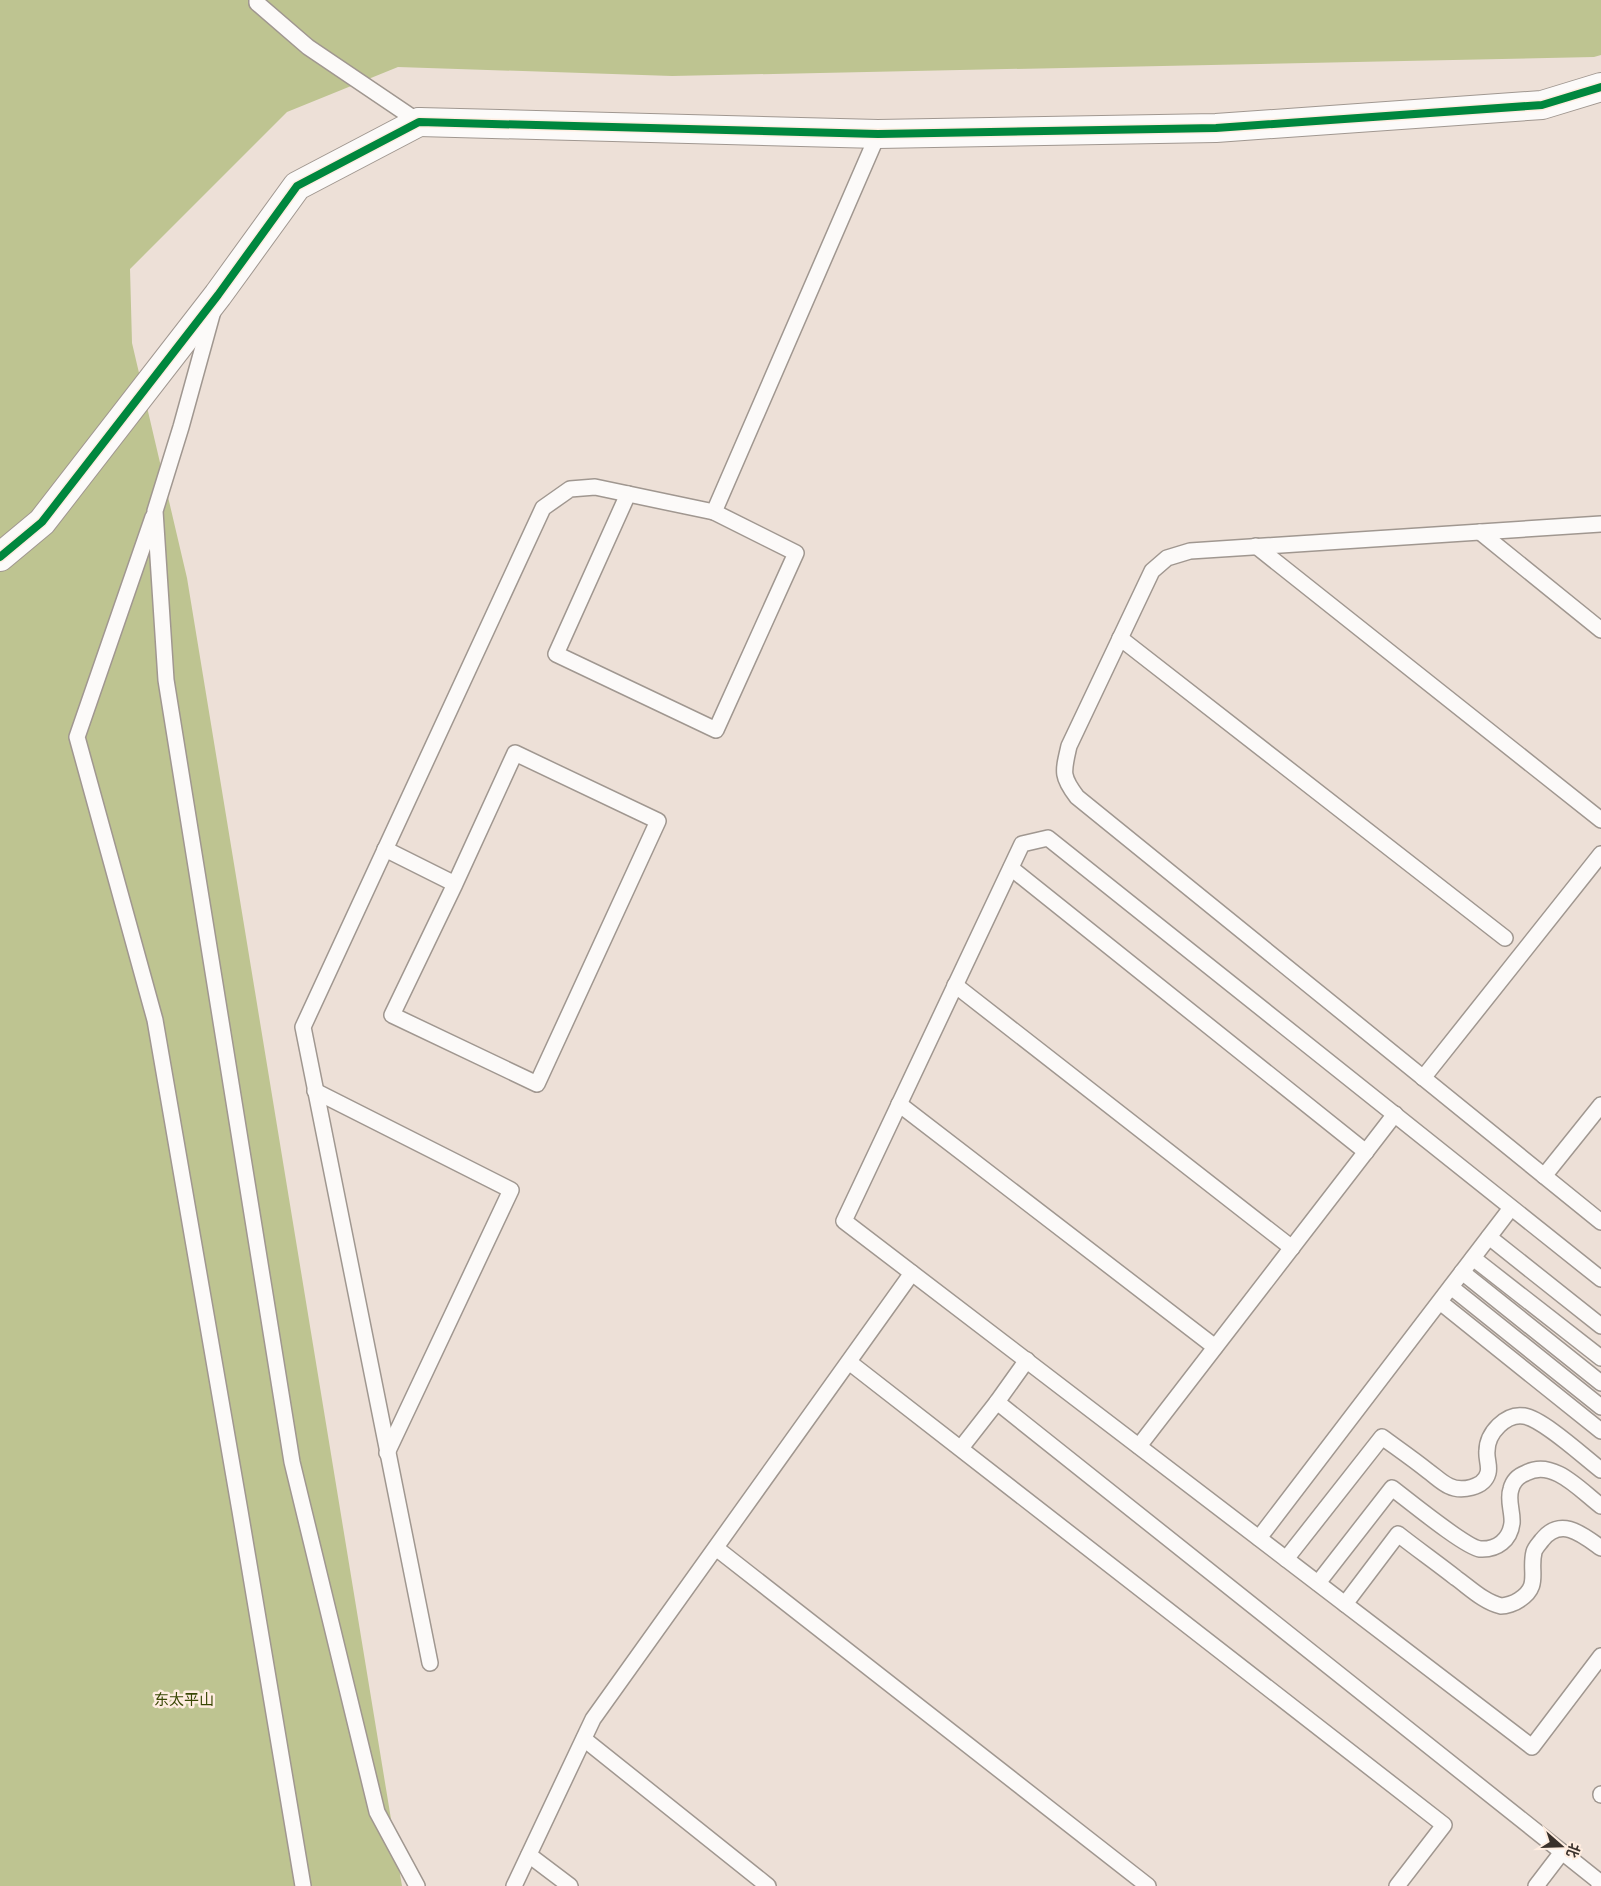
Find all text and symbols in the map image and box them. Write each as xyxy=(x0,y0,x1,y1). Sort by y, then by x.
park label: 东太平山 xyxy=(154,1691,214,1709)
north arrow xyxy=(1536,1821,1586,1871)
text: 北 xyxy=(1563,1841,1583,1860)

